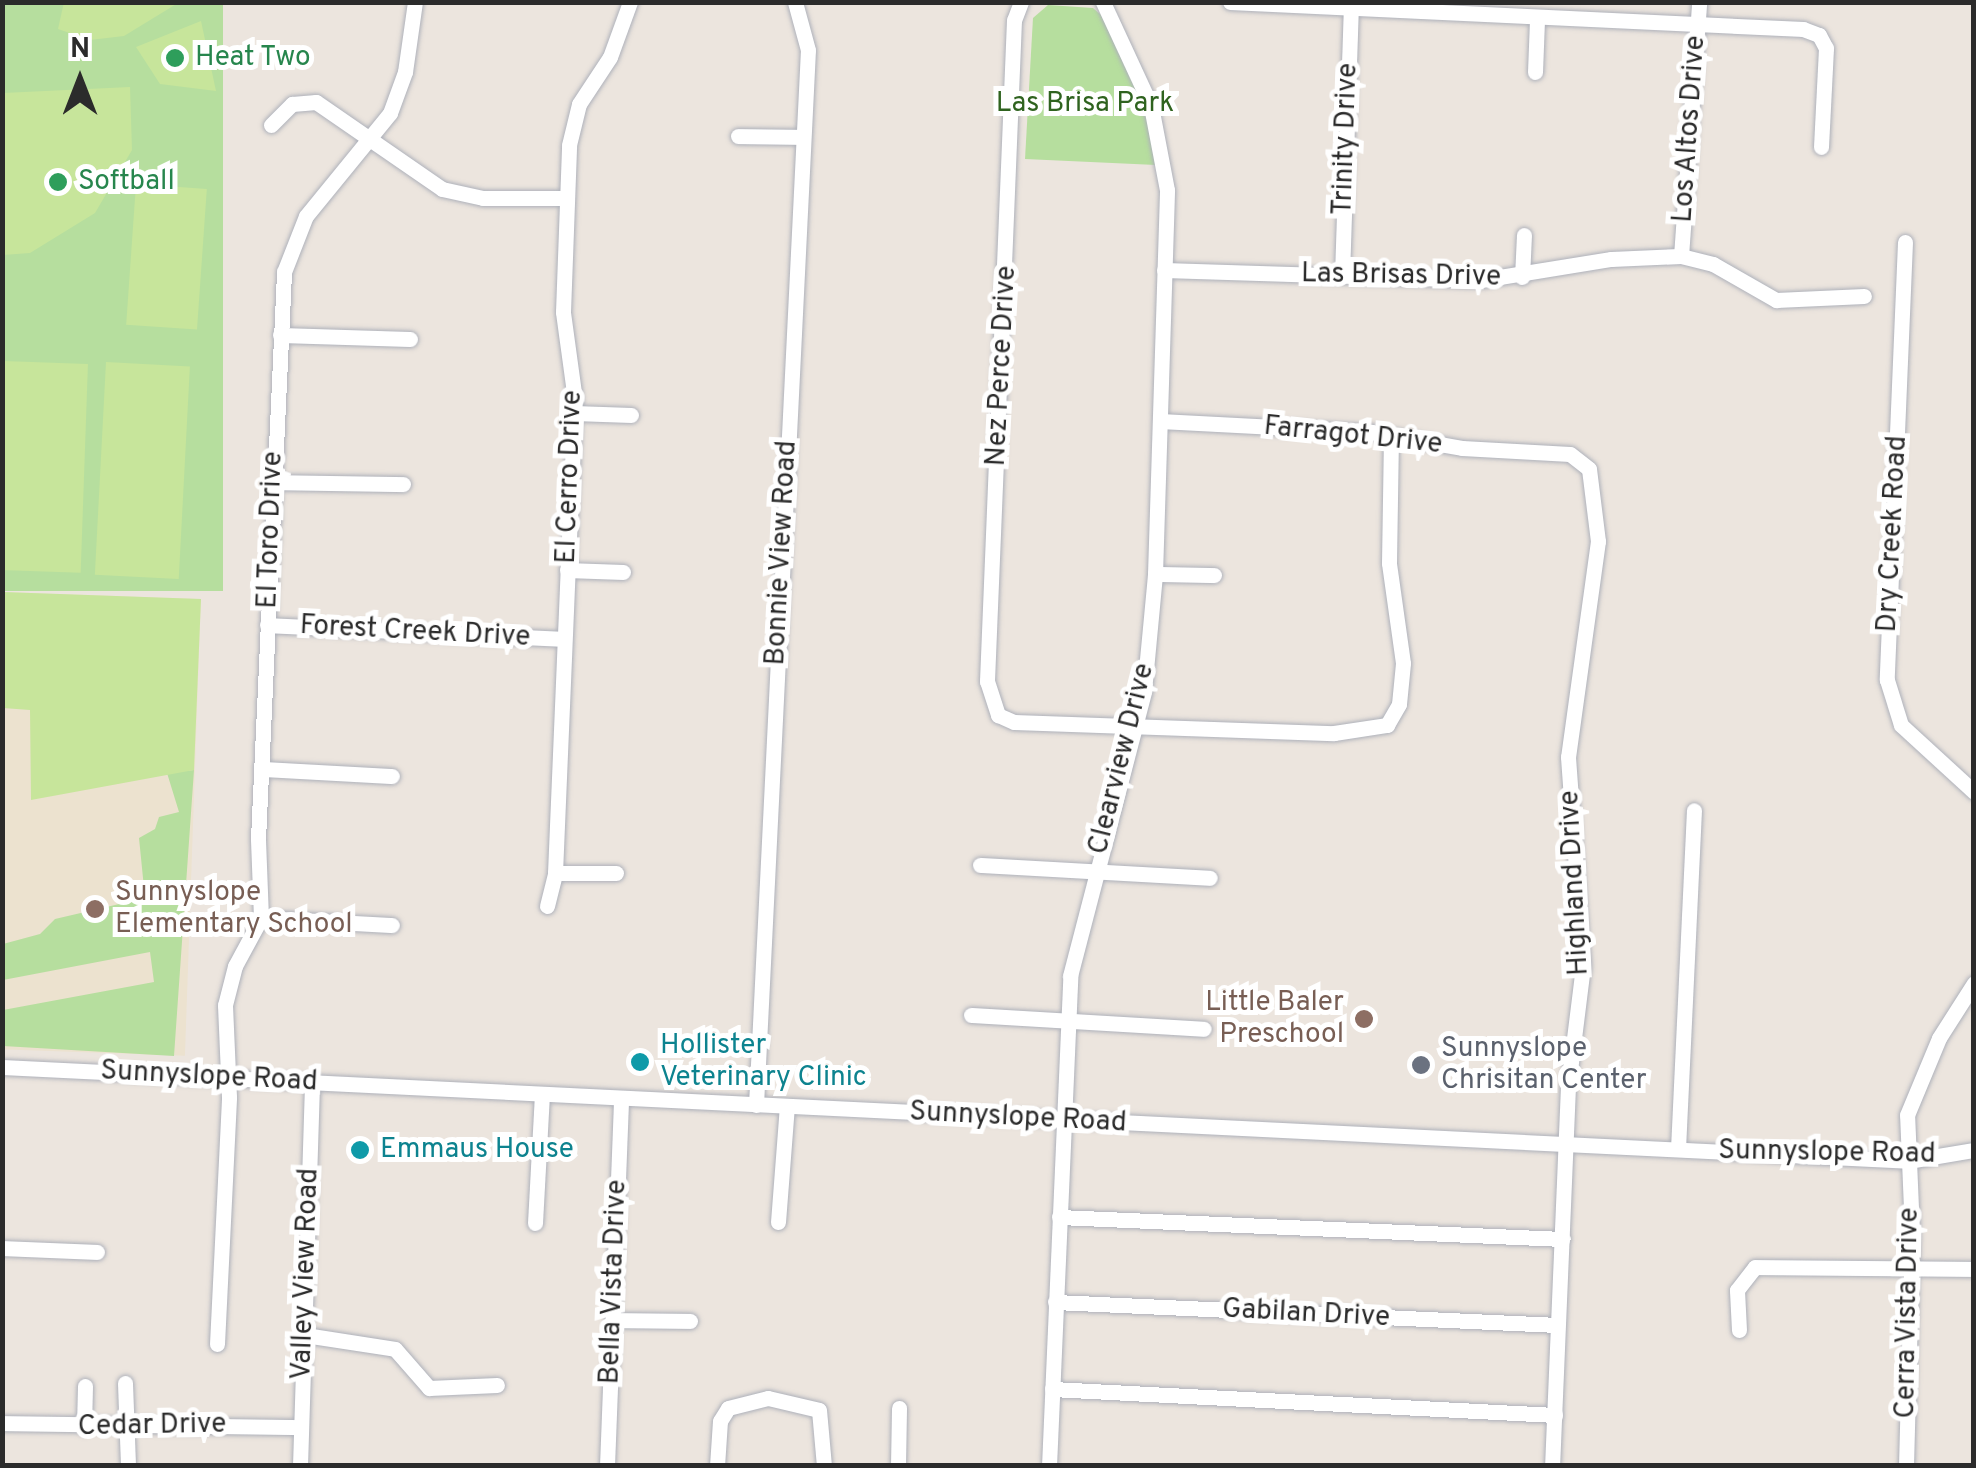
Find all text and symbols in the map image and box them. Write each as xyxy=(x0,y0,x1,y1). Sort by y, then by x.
north arrow xyxy=(30,30,130,130)
text: N xyxy=(70,32,90,68)
street label: Los Altos Drive xyxy=(1667,34,1713,224)
place label: Heat Two xyxy=(195,41,312,75)
marker: Heat Two xyxy=(164,47,186,69)
street label: Trinity Drive xyxy=(1327,62,1365,216)
park label: Las Brisa Park xyxy=(996,87,1174,121)
place label: Softball xyxy=(78,165,175,199)
marker: Softball xyxy=(47,171,69,193)
street label: Las Brisas Drive xyxy=(1301,257,1501,295)
street label: Nez Perce Drive xyxy=(980,265,1024,467)
street label: El Cerro Drive xyxy=(550,390,590,564)
street label: Farragot Drive xyxy=(1262,410,1444,462)
street label: Dry Creek Road xyxy=(1871,435,1915,633)
street label: Bonnie View Road xyxy=(759,439,805,667)
street label: El Toro Drive xyxy=(251,450,291,610)
street label: Forest Creek Drive xyxy=(299,609,531,655)
street label: Clearview Drive xyxy=(1082,660,1162,858)
street label: Highland Drive xyxy=(1553,789,1597,977)
place label: Sunnyslope Elementary School xyxy=(115,876,353,942)
marker: Sunnyslope Elementary School xyxy=(84,898,106,920)
place label: Little Baler Preschool xyxy=(1205,986,1344,1052)
marker: Little Baler Preschool xyxy=(1353,1008,1375,1030)
place label: Hollister Veterinary Clinic xyxy=(660,1029,867,1095)
place label: Sunnyslope Chrisitan Center xyxy=(1441,1032,1647,1098)
marker: Hollister Veterinary Clinic xyxy=(629,1051,651,1073)
marker: Sunnyslope Chrisitan Center xyxy=(1410,1054,1432,1076)
street label: Sunnyslope Road xyxy=(100,1055,318,1099)
street label: Sunnyslope Road xyxy=(909,1096,1127,1140)
place label: Emmaus House xyxy=(380,1133,574,1167)
street label: Sunnyslope Road xyxy=(1718,1134,1936,1172)
marker: Emmaus House xyxy=(349,1139,371,1161)
street label: Valley View Road xyxy=(285,1167,327,1381)
street label: Bella Vista Drive xyxy=(594,1179,634,1385)
street label: Cerra Vista Drive xyxy=(1889,1207,1927,1419)
street label: Gabilan Drive xyxy=(1221,1293,1391,1335)
street label: Cedar Drive xyxy=(77,1408,227,1444)

